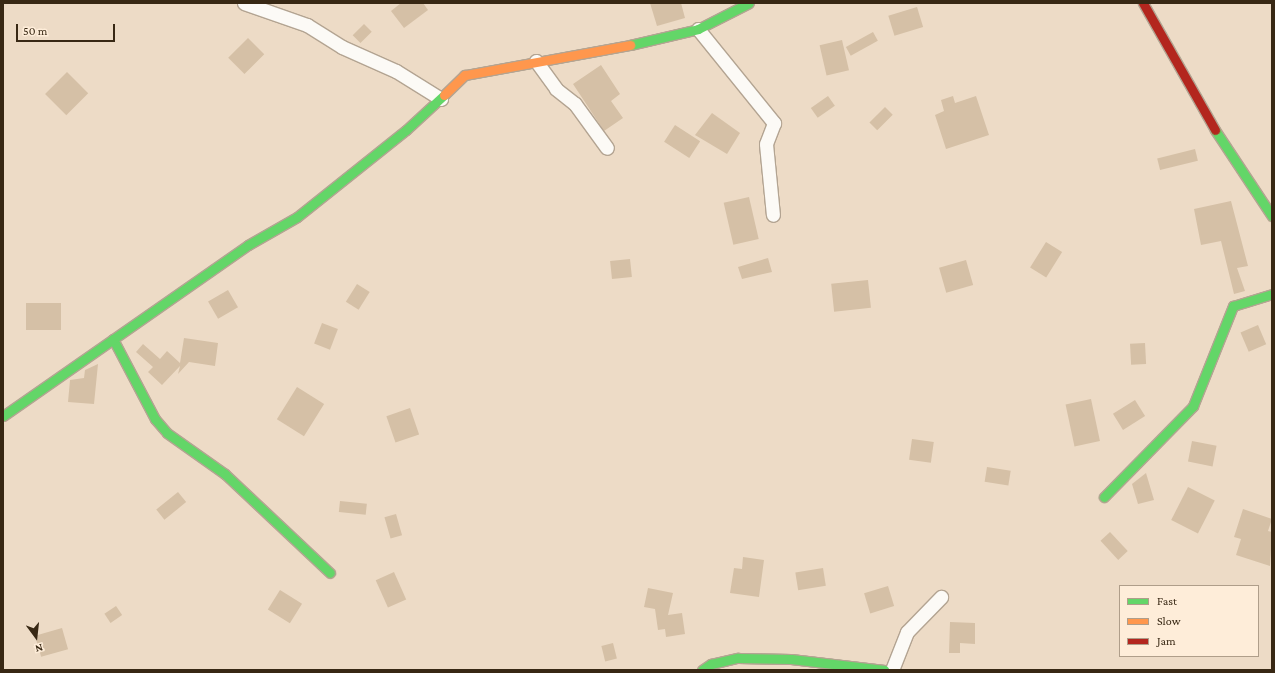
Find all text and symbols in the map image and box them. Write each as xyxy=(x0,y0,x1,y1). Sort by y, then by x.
scale bar xyxy=(18,16,117,42)
text: 50 m xyxy=(23,24,47,38)
legend xyxy=(1119,585,1259,657)
text: Fast xyxy=(1157,594,1177,608)
text: Slow xyxy=(1157,614,1181,628)
north arrow xyxy=(16,617,56,657)
text: Jam xyxy=(1157,634,1176,648)
text: N xyxy=(34,642,44,655)

